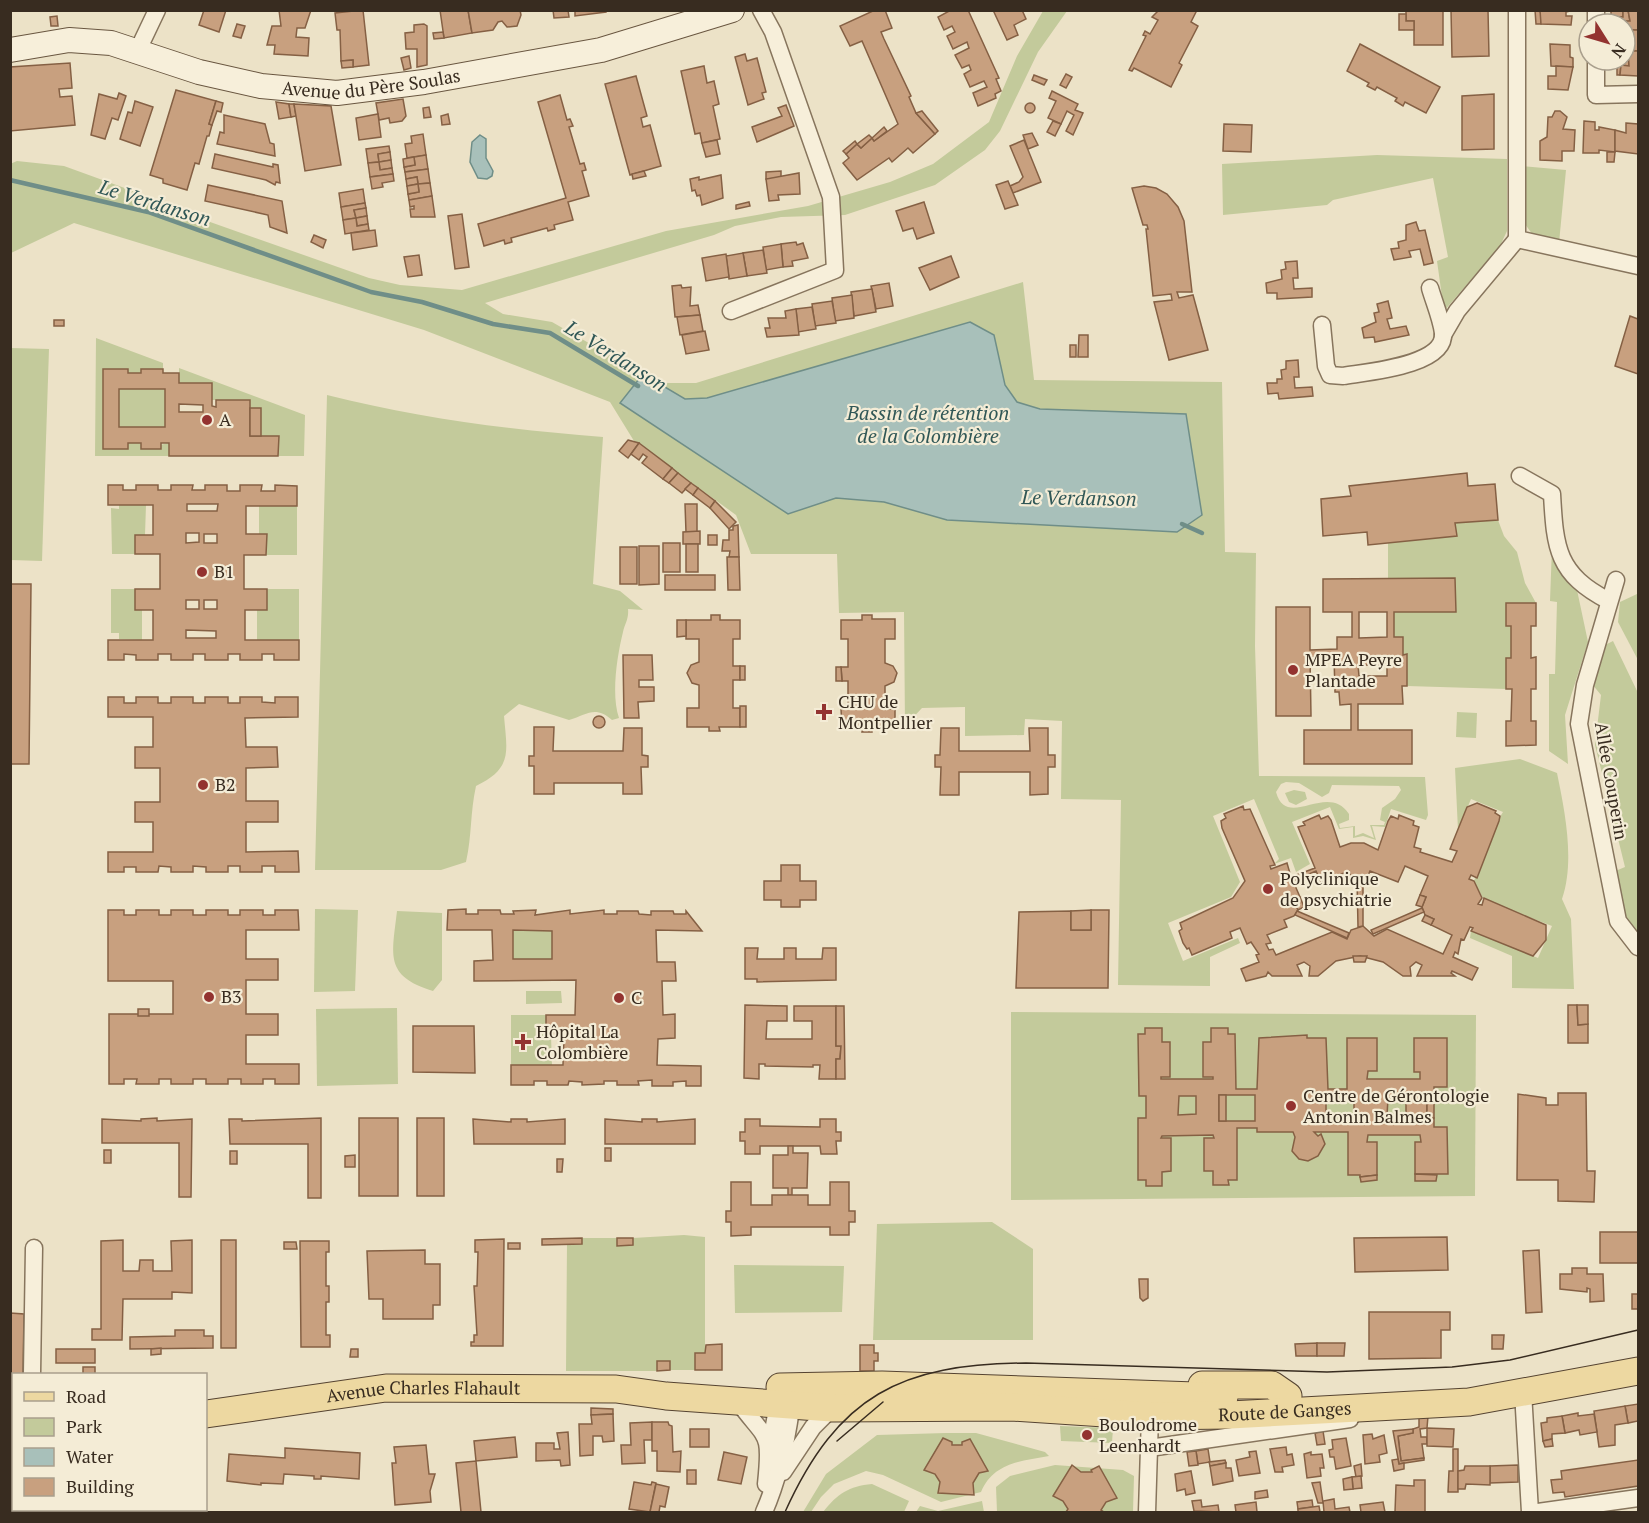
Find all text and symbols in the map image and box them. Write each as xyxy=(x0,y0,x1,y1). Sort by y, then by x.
north arrow xyxy=(1577,12,1637,72)
text: N xyxy=(1607,40,1631,62)
street label: Avenue du Père Soulas xyxy=(281,63,462,104)
water label: Le Verdanson xyxy=(95,172,214,232)
water label: Le Verdanson xyxy=(559,313,672,398)
water label: Bassin de rétention de la Colombière xyxy=(846,399,1009,449)
place label: A xyxy=(219,407,232,431)
marker: A xyxy=(200,413,214,427)
water label: Le Verdanson xyxy=(1020,483,1137,512)
place label: B1 xyxy=(214,559,235,583)
marker: B1 xyxy=(195,565,209,579)
place label: MPEA Peyre Plantade xyxy=(1305,647,1402,692)
marker: MPEA Peyre Plantade xyxy=(1286,663,1300,677)
place label: CHU de Montpellier xyxy=(838,689,932,734)
marker: CHU de Montpellier xyxy=(815,703,833,721)
street label: Allée Couperin xyxy=(1590,720,1634,842)
place label: B2 xyxy=(215,772,236,796)
marker: B2 xyxy=(196,778,210,792)
place label: Polyclinique de psychiatrie xyxy=(1280,866,1392,911)
marker: Polyclinique de psychiatrie xyxy=(1261,882,1275,896)
place label: B3 xyxy=(221,984,242,1008)
place label: C xyxy=(631,985,643,1009)
marker: B3 xyxy=(202,990,216,1004)
marker: C xyxy=(612,991,626,1005)
place label: Hôpital La Colombière xyxy=(536,1019,628,1064)
marker: Hôpital La Colombière xyxy=(514,1033,532,1051)
place label: Centre de Gérontologie Antonin Balmes xyxy=(1303,1083,1489,1128)
marker: Centre de Gérontologie Antonin Balmes xyxy=(1284,1099,1298,1113)
legend xyxy=(12,1373,207,1511)
street label: Avenue Charles Flahault xyxy=(325,1375,521,1407)
text: Road xyxy=(66,1384,106,1408)
street label: Route de Ganges xyxy=(1218,1395,1352,1426)
place label: Boulodrome Leenhardt xyxy=(1099,1412,1197,1457)
text: Park xyxy=(66,1414,103,1438)
marker: Boulodrome Leenhardt xyxy=(1080,1428,1094,1442)
text: Water xyxy=(66,1444,113,1468)
text: Building xyxy=(66,1474,134,1498)

